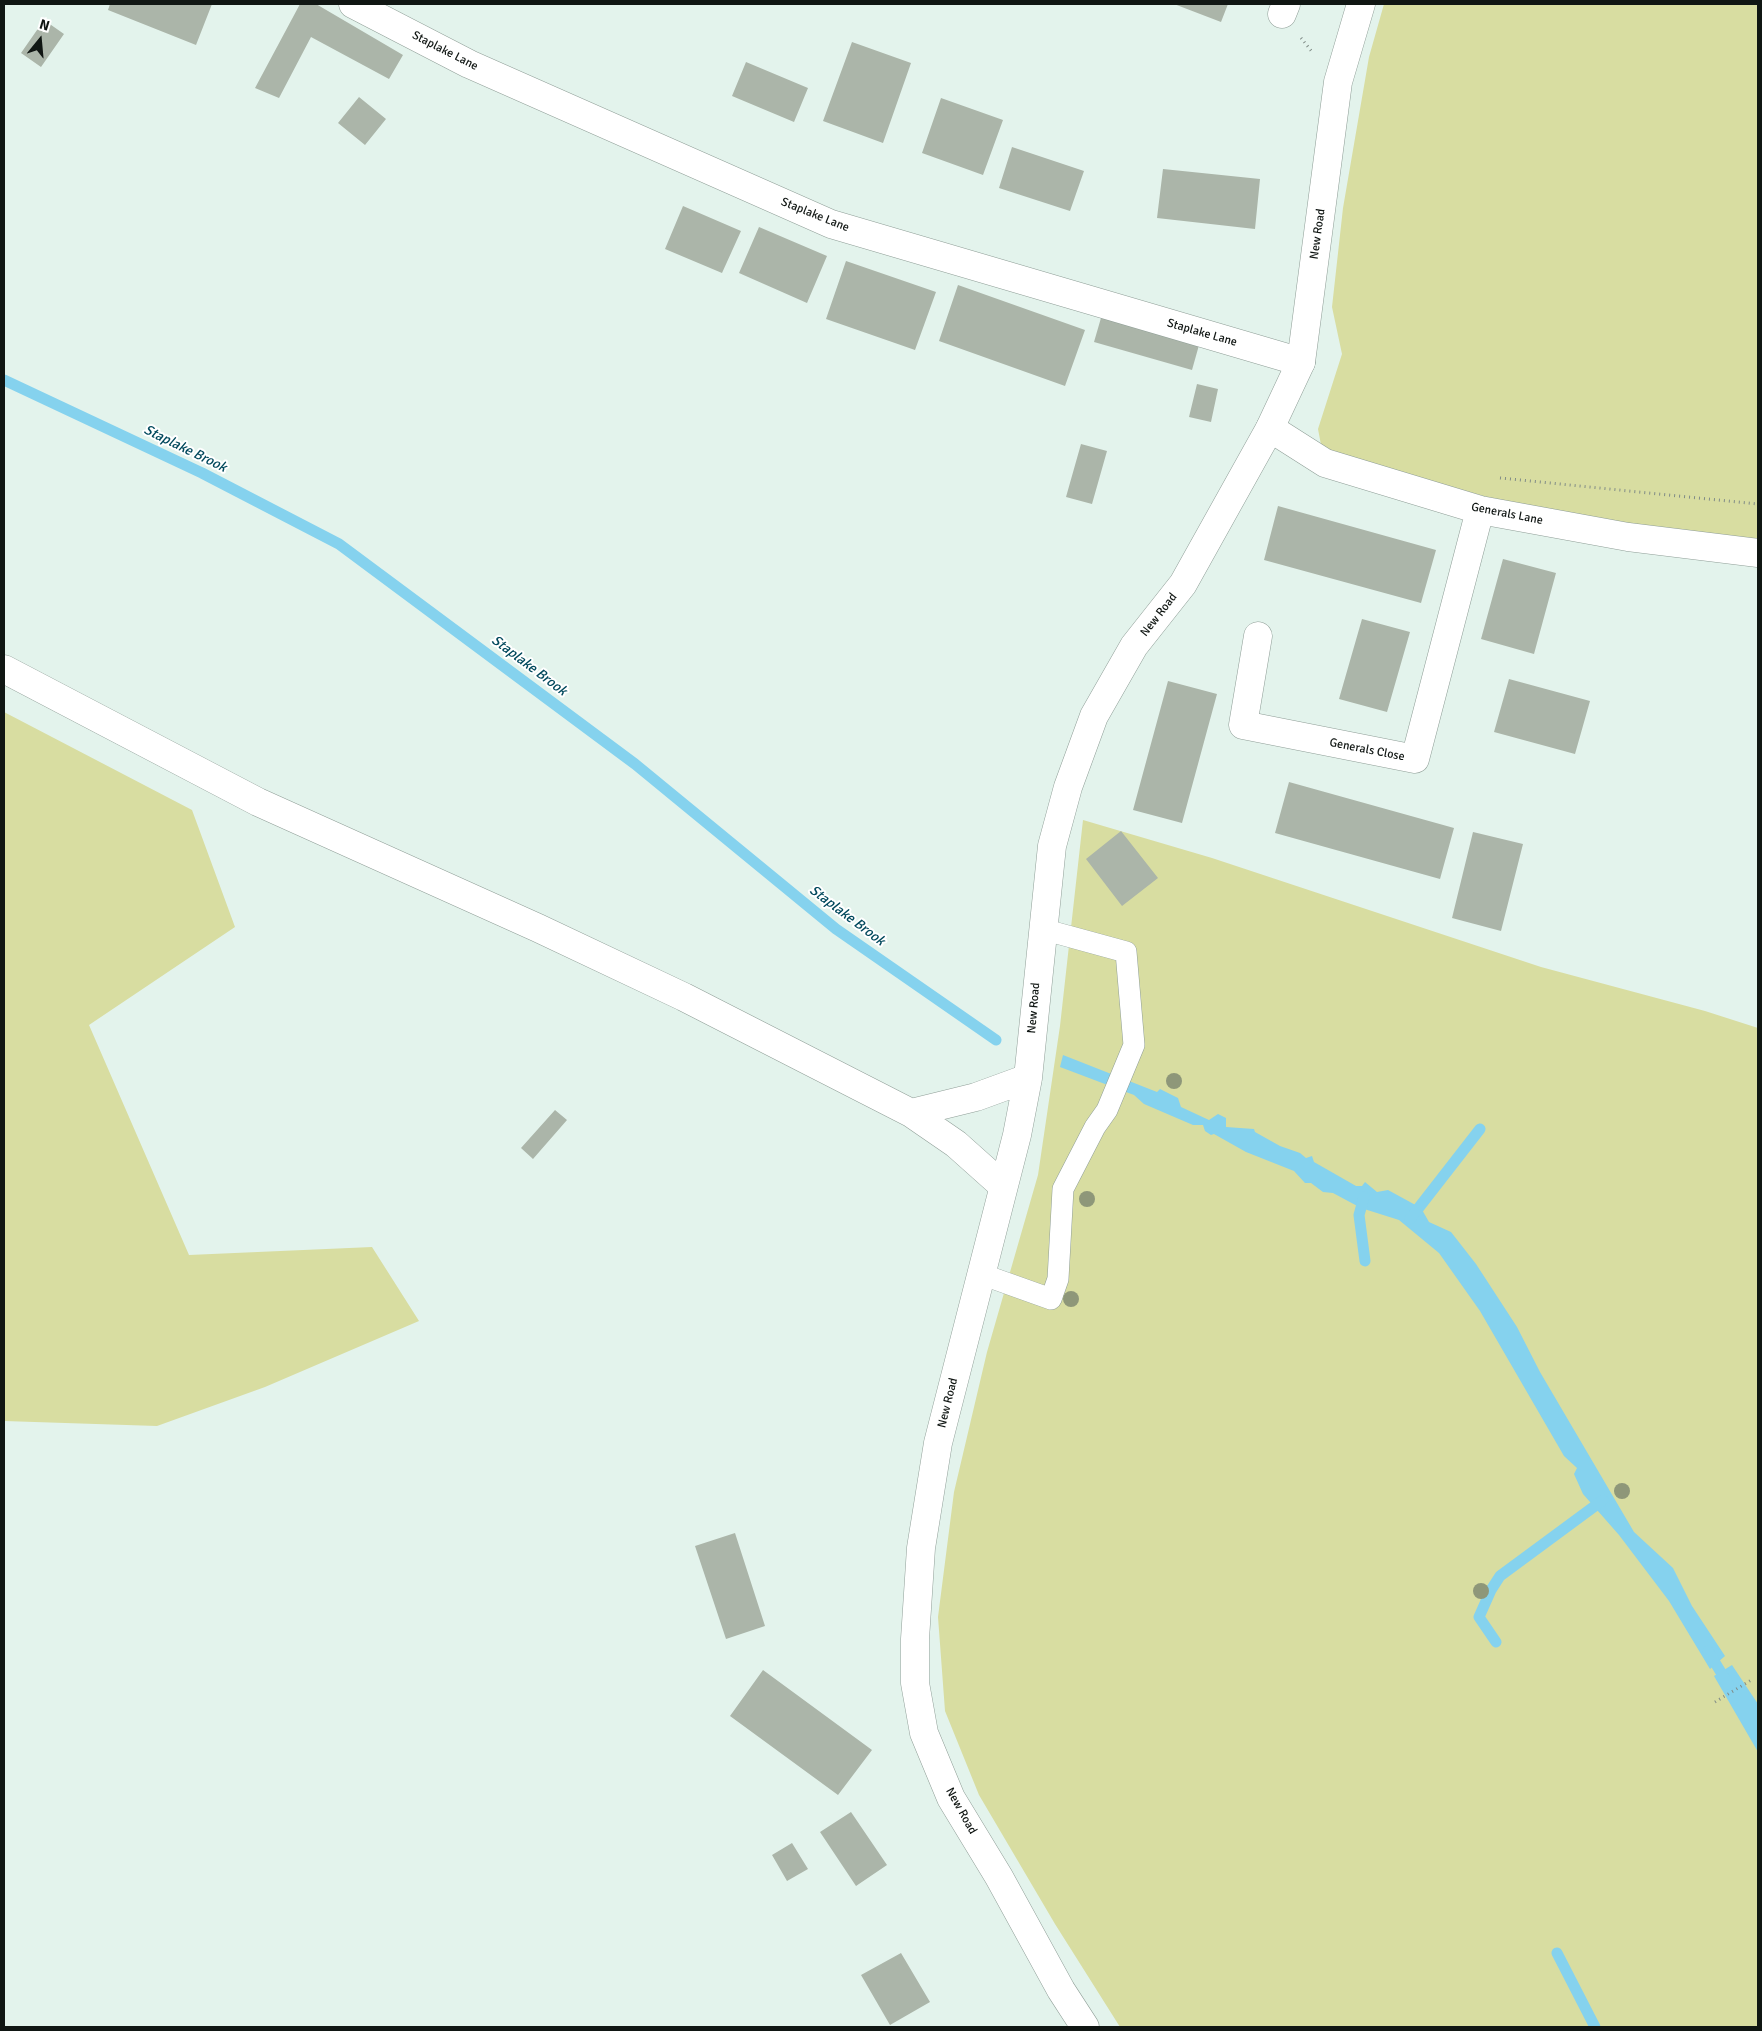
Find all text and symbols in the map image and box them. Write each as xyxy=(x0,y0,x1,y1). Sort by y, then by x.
north arrow xyxy=(15,15,65,65)
text: N xyxy=(37,16,52,35)
street label: Staplake Lane xyxy=(410,28,480,74)
street label: Staplake Lane xyxy=(779,195,851,235)
street label: New Road xyxy=(1307,208,1329,260)
street label: Staplake Lane xyxy=(1165,316,1239,350)
water label: Staplake Brook xyxy=(141,422,229,476)
street label: Generals Lane xyxy=(1470,500,1544,528)
street label: New Road xyxy=(1138,590,1180,640)
water label: Staplake Brook xyxy=(488,632,570,700)
street label: Generals Close xyxy=(1328,736,1406,764)
water label: Staplake Brook xyxy=(806,882,888,950)
street label: New Road xyxy=(1025,982,1043,1034)
street label: New Road xyxy=(935,1377,961,1429)
street label: New Road xyxy=(942,1785,980,1837)

